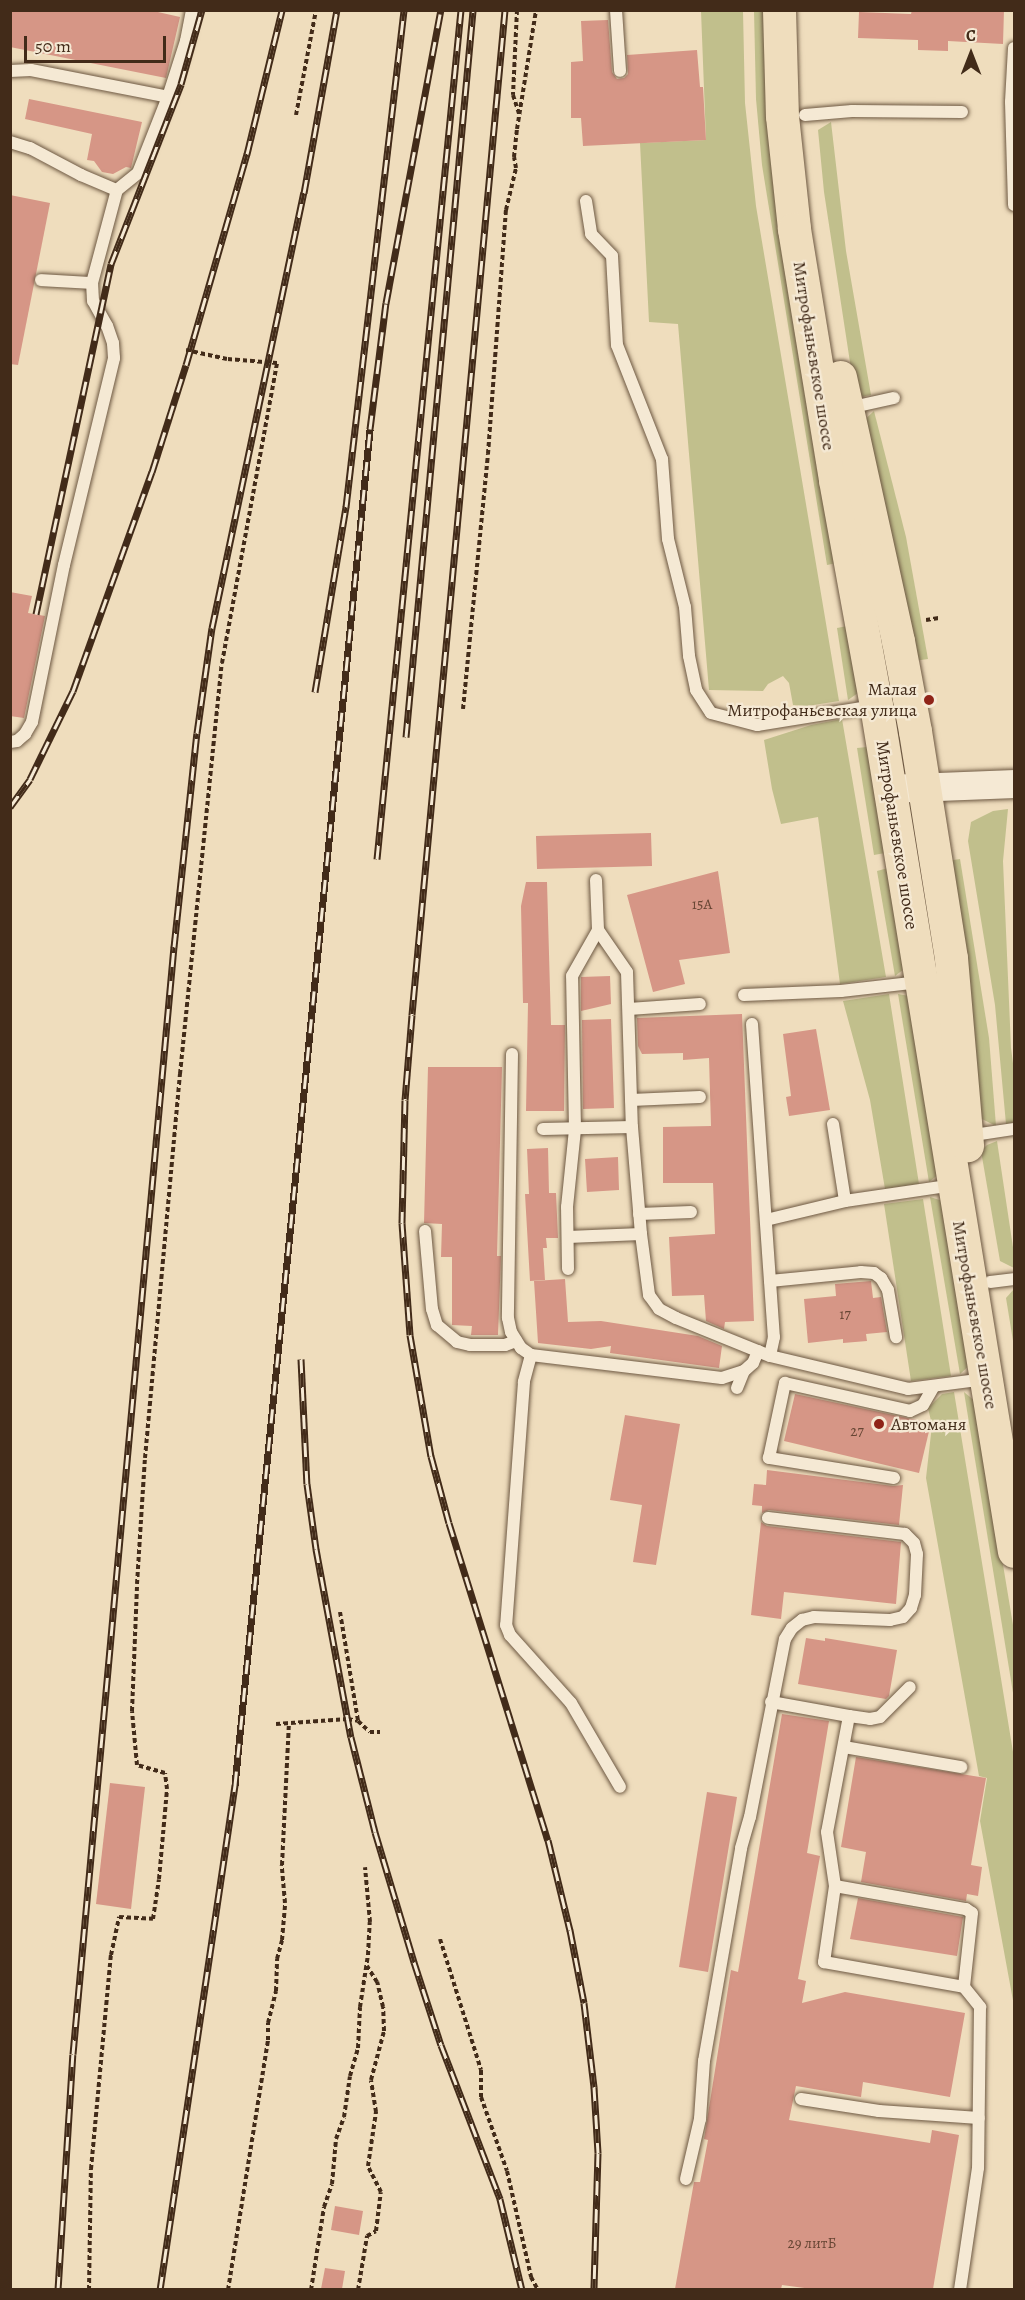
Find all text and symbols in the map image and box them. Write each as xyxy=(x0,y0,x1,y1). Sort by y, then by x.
scale bar xyxy=(27,24,170,62)
north arrow xyxy=(941,24,1001,84)
text: С xyxy=(966,25,976,47)
text: 50 m xyxy=(35,34,71,58)
street label: Митрофаньевское шоссе xyxy=(788,260,840,452)
place label: Малая Митрофаньевская улица xyxy=(727,679,917,722)
marker: Малая Митрофаньевская улица xyxy=(922,693,936,707)
street label: Митрофаньевское шоссе xyxy=(871,739,923,931)
house number: 15А xyxy=(692,896,712,914)
street label: Митрофаньевское шоссе xyxy=(948,1219,1002,1411)
house number: 17 xyxy=(839,1306,851,1324)
place label: Автоманя xyxy=(891,1413,966,1435)
marker: Автоманя xyxy=(872,1417,886,1431)
house number: 27 xyxy=(850,1423,864,1441)
house number: 29 литБ xyxy=(788,2235,836,2253)

